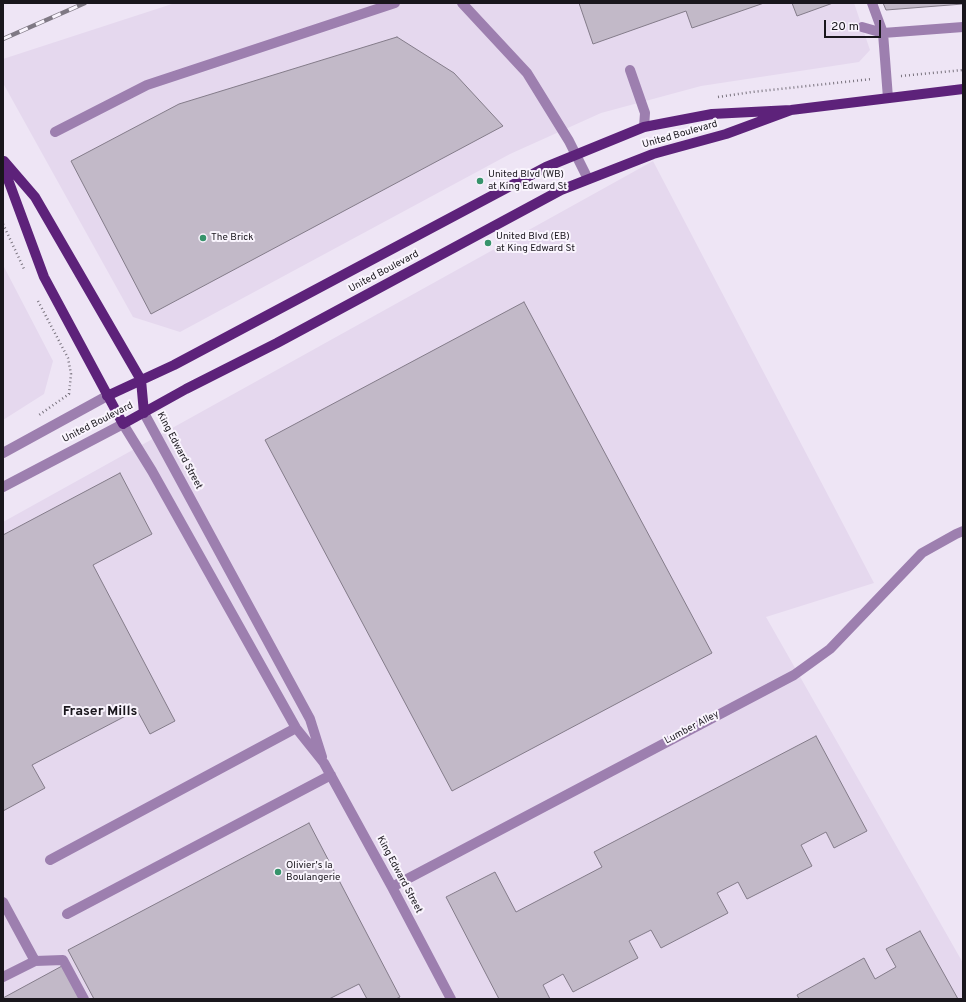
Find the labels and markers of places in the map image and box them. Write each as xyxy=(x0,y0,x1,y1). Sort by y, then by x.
place label: United Blvd (WB) at King Edward St xyxy=(488,169,567,192)
marker: United Blvd (WB) at King Edward St xyxy=(475,176,485,186)
place label: United Blvd (EB) at King Edward St xyxy=(496,231,575,254)
place label: The Brick xyxy=(211,232,254,244)
marker: The Brick xyxy=(198,233,208,243)
marker: United Blvd (EB) at King Edward St xyxy=(483,238,493,248)
place label: Olivier's la Boulangerie xyxy=(286,860,340,884)
marker: Olivier's la Boulangerie xyxy=(273,867,283,877)

